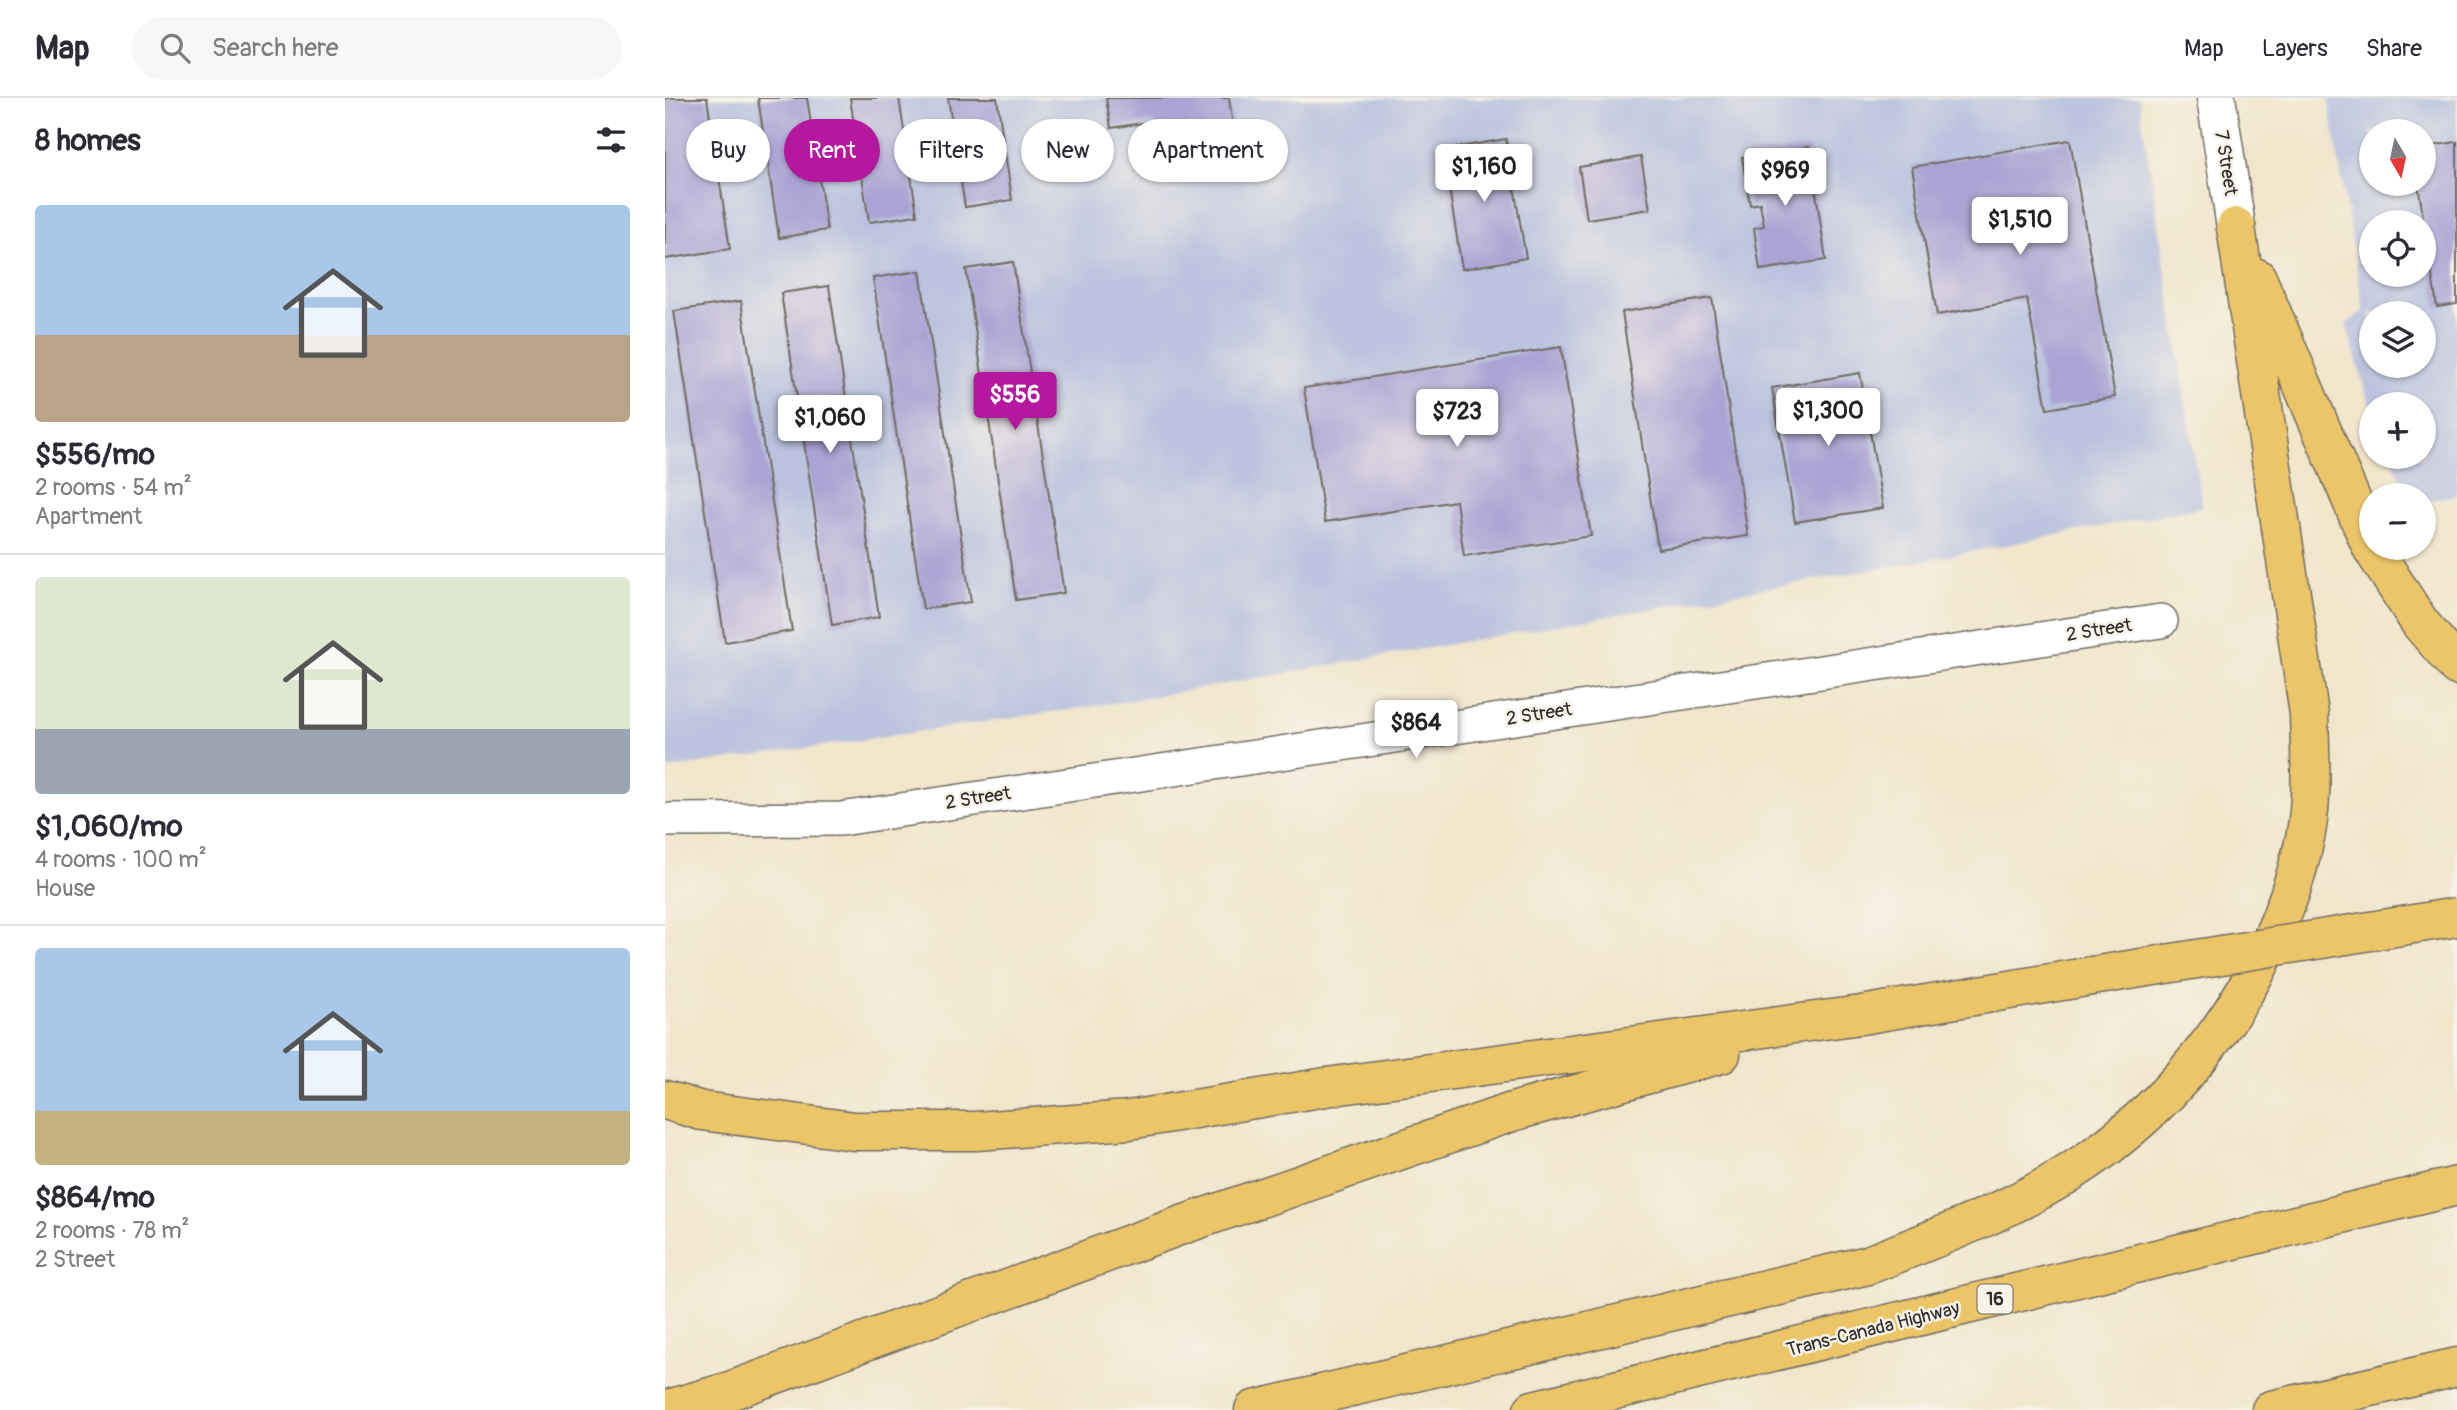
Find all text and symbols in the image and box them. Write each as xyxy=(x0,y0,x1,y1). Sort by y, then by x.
search box xyxy=(132,17,622,80)
text: Map xyxy=(35,28,90,69)
icon: search xyxy=(156,29,194,67)
text: Search here xyxy=(212,32,339,64)
text: Map xyxy=(2184,34,2224,63)
text: Layers xyxy=(2262,34,2328,63)
text: Share xyxy=(2366,34,2422,63)
chip: Buy xyxy=(686,119,770,182)
chip: Rent xyxy=(784,119,880,182)
chip: Filters xyxy=(894,119,1007,182)
chip: New xyxy=(1021,119,1114,182)
chip: Apartment xyxy=(1128,119,1288,182)
north arrow xyxy=(2359,119,2436,196)
map controls xyxy=(2359,119,2436,560)
icon: filters xyxy=(592,121,630,159)
text: 8 homes xyxy=(35,122,141,159)
street label: 7 Street xyxy=(2209,129,2243,198)
pin: $1,160 xyxy=(1427,144,1541,204)
pin: $969 xyxy=(1744,148,1826,208)
text: $1,160 xyxy=(1451,152,1517,181)
text: $969 xyxy=(1760,156,1810,185)
pin: $1,510 xyxy=(1963,198,2077,257)
text: $1,510 xyxy=(1988,205,2052,234)
button: locate xyxy=(2359,210,2436,287)
icon: home xyxy=(270,250,396,376)
button: layers xyxy=(2359,301,2436,378)
pin: $556 xyxy=(974,372,1056,432)
text: $556 xyxy=(990,380,1040,409)
pin: $1,300 xyxy=(1771,388,1885,448)
pin: $723 xyxy=(1416,390,1498,449)
button: + xyxy=(2359,392,2436,469)
pin: $1,060 xyxy=(773,396,887,455)
text: $1,300 xyxy=(1792,396,1864,425)
text: $723 xyxy=(1432,397,1482,426)
text: $1,060 xyxy=(794,403,866,432)
text: $556/mo xyxy=(35,436,155,473)
text: 2 rooms · 54 m² xyxy=(35,473,192,502)
button: − xyxy=(2359,483,2436,560)
text: Apartment xyxy=(35,502,142,531)
street label: 2 Street xyxy=(2064,613,2134,647)
icon: home xyxy=(270,622,396,748)
street label: 2 Street xyxy=(1504,697,1574,731)
pin: $864 xyxy=(1375,700,1457,760)
text: $864 xyxy=(1391,708,1441,737)
street label: 2 Street xyxy=(943,781,1013,815)
text: $1,060/mo xyxy=(35,808,183,845)
text: 4 rooms · 100 m² xyxy=(35,845,207,874)
text: House xyxy=(35,874,95,903)
icon: home xyxy=(270,993,396,1119)
text: $864/mo xyxy=(35,1179,155,1216)
text: 2 rooms · 78 m² xyxy=(35,1216,189,1245)
text: 2 Street xyxy=(35,1245,115,1274)
road number: 16 xyxy=(1977,1284,2013,1314)
street label: Trans-Canada Highway xyxy=(1784,1296,1962,1362)

